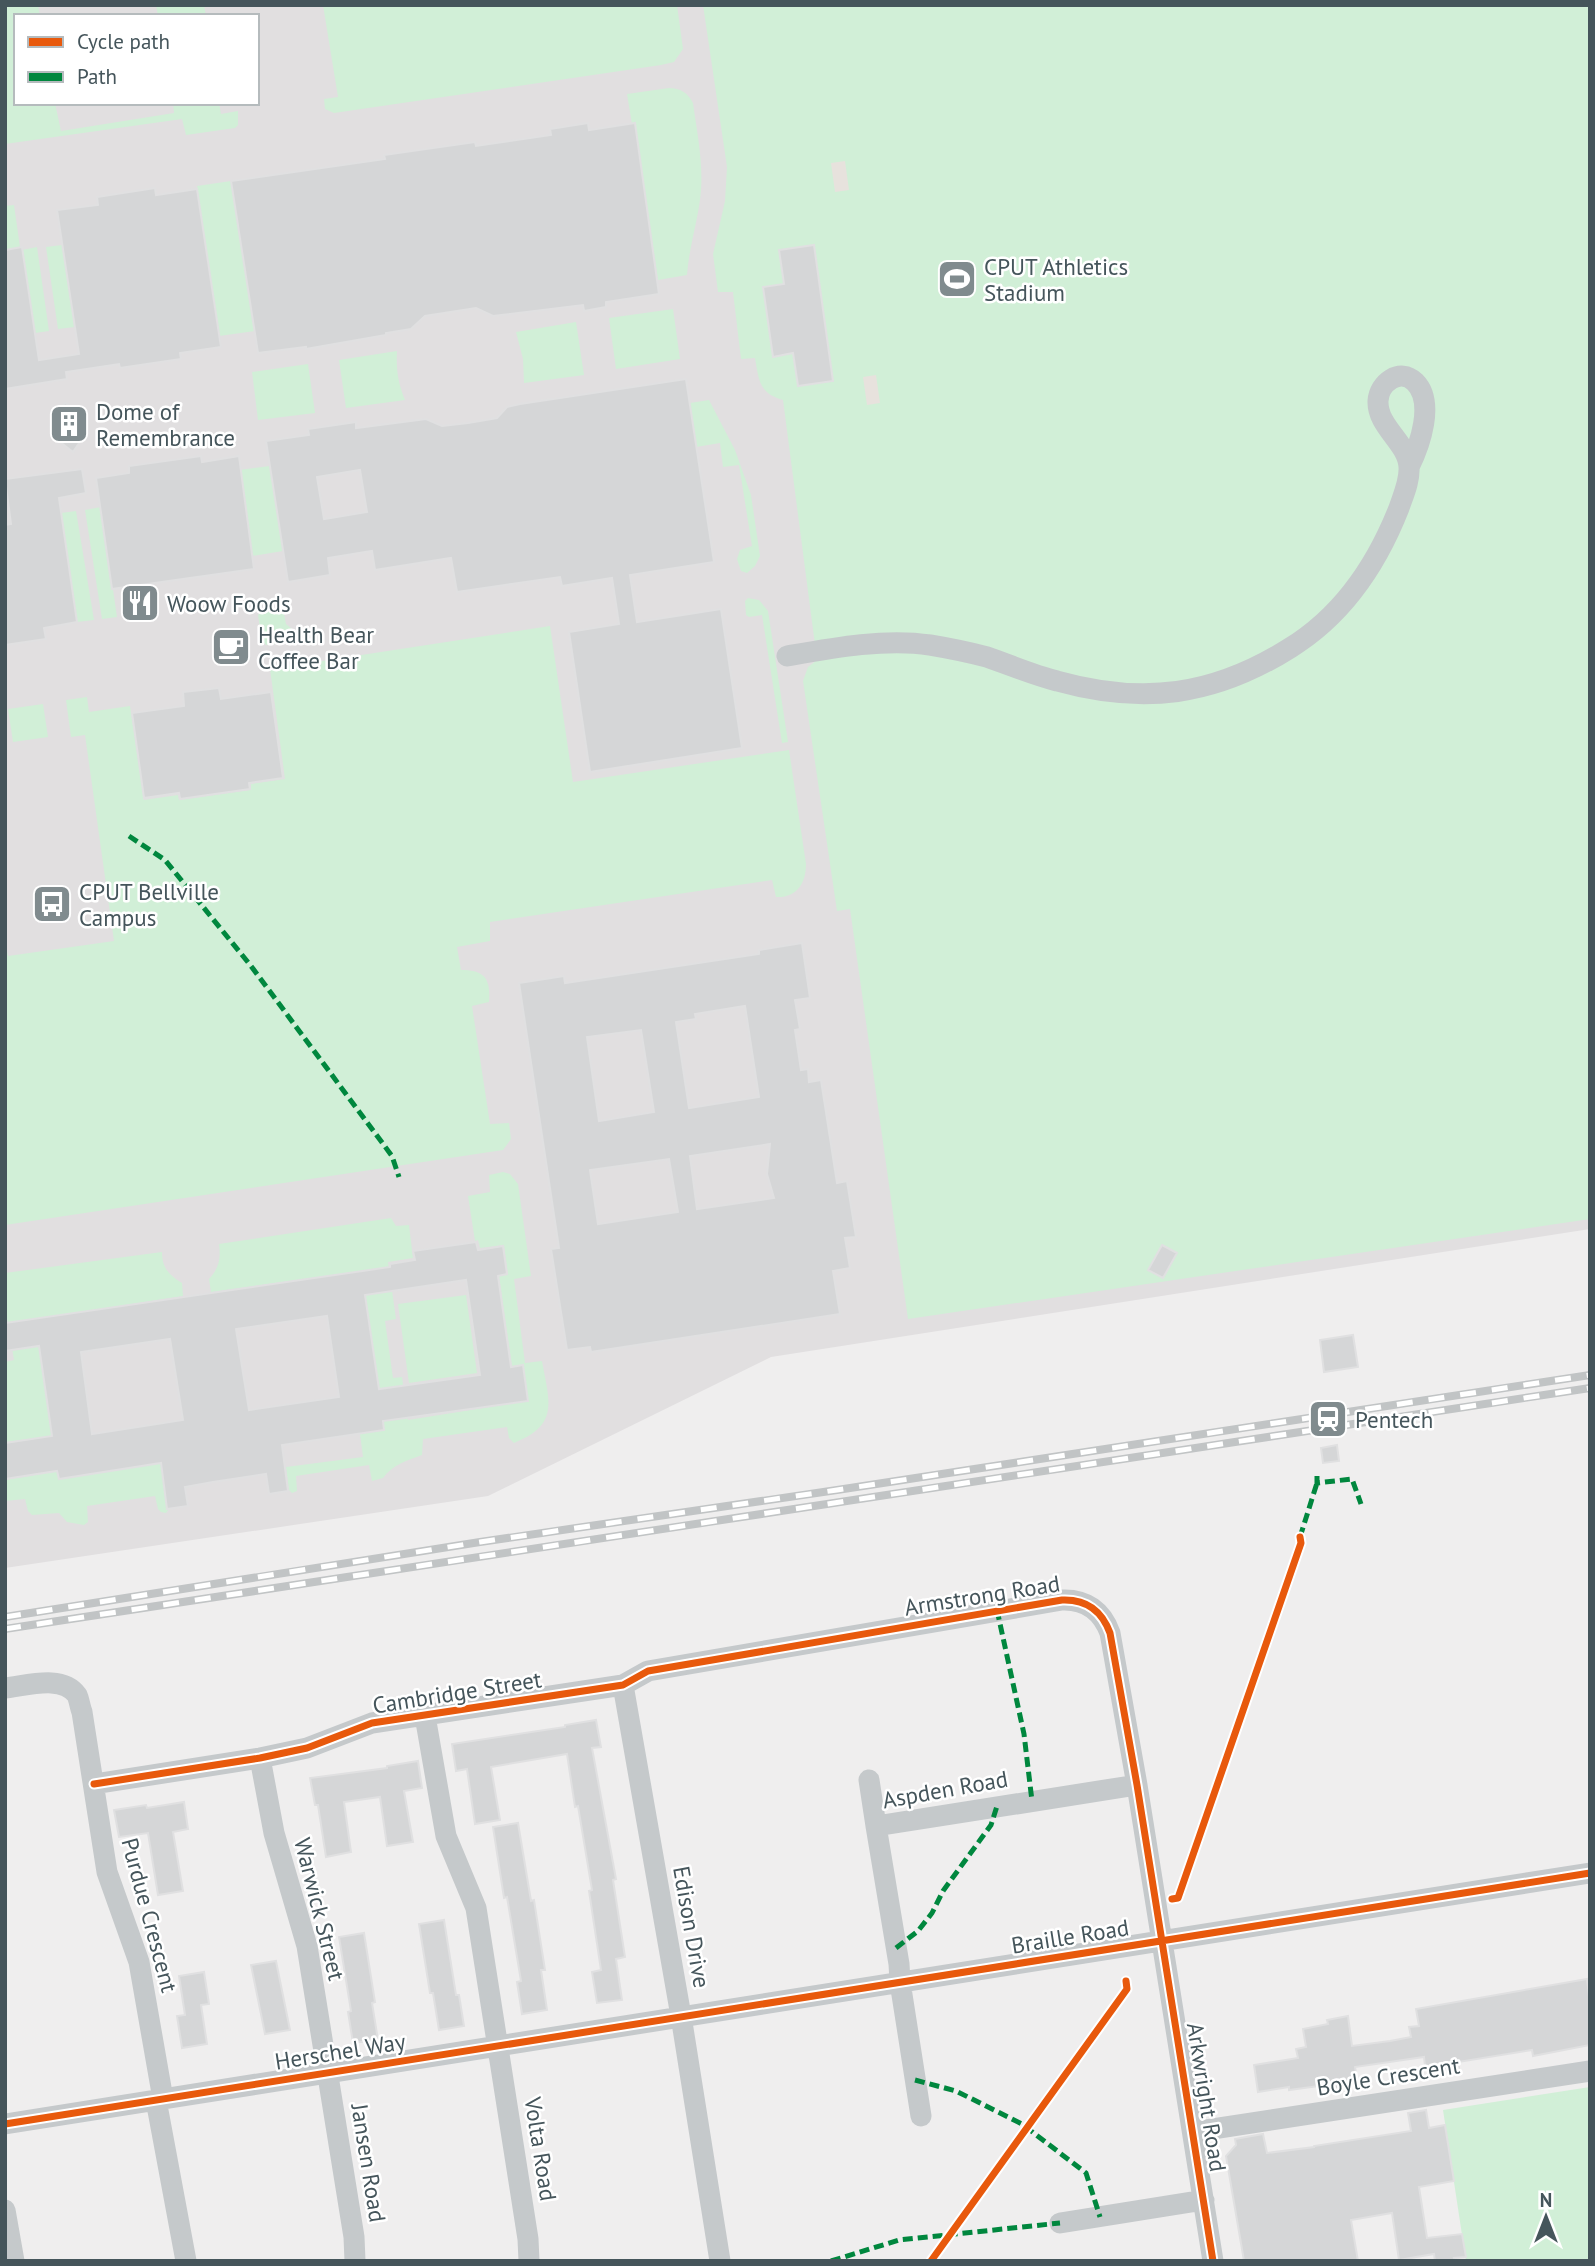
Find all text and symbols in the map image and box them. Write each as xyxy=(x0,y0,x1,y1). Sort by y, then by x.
legend xyxy=(14,14,259,105)
text: Cycle path xyxy=(77,28,170,55)
text: Path xyxy=(77,63,117,90)
place label: CPUT Athletics Stadium xyxy=(984,252,1128,307)
sports icon: CPUT Athletics Stadium xyxy=(936,258,978,300)
place label: Dome of Remembrance xyxy=(96,397,235,452)
building icon: Dome of Remembrance xyxy=(48,403,90,445)
restaurant icon: Woow Foods xyxy=(119,582,161,624)
place label: Woow Foods xyxy=(167,589,291,618)
place label: Health Bear Coffee Bar xyxy=(258,620,374,675)
cafe icon: Health Bear Coffee Bar xyxy=(210,626,252,668)
place label: CPUT Bellville Campus xyxy=(79,877,219,932)
bus stop icon: CPUT Bellville Campus xyxy=(31,883,73,925)
station icon: Pentech xyxy=(1307,1398,1349,1440)
place label: Pentech xyxy=(1355,1405,1433,1434)
street label: Armstrong Road xyxy=(902,1568,1062,1622)
street label: Cambridge Street xyxy=(371,1664,544,1720)
street label: Aspden Road xyxy=(880,1764,1010,1814)
street label: Purdue Crescent xyxy=(115,1835,185,1996)
street label: Warwick Street xyxy=(288,1835,352,1984)
street label: Edison Drive xyxy=(667,1864,717,1990)
street label: Braille Road xyxy=(1009,1912,1131,1960)
street label: Arkwright Road xyxy=(1181,2020,1233,2174)
street label: Herschel Way xyxy=(273,2026,408,2076)
street label: Boyle Crescent xyxy=(1314,2050,1462,2102)
street label: Volta Road xyxy=(518,2094,564,2203)
street label: Jansen Road xyxy=(345,2101,393,2224)
north arrow xyxy=(1511,2182,1581,2252)
text: N xyxy=(1540,2188,1552,2212)

